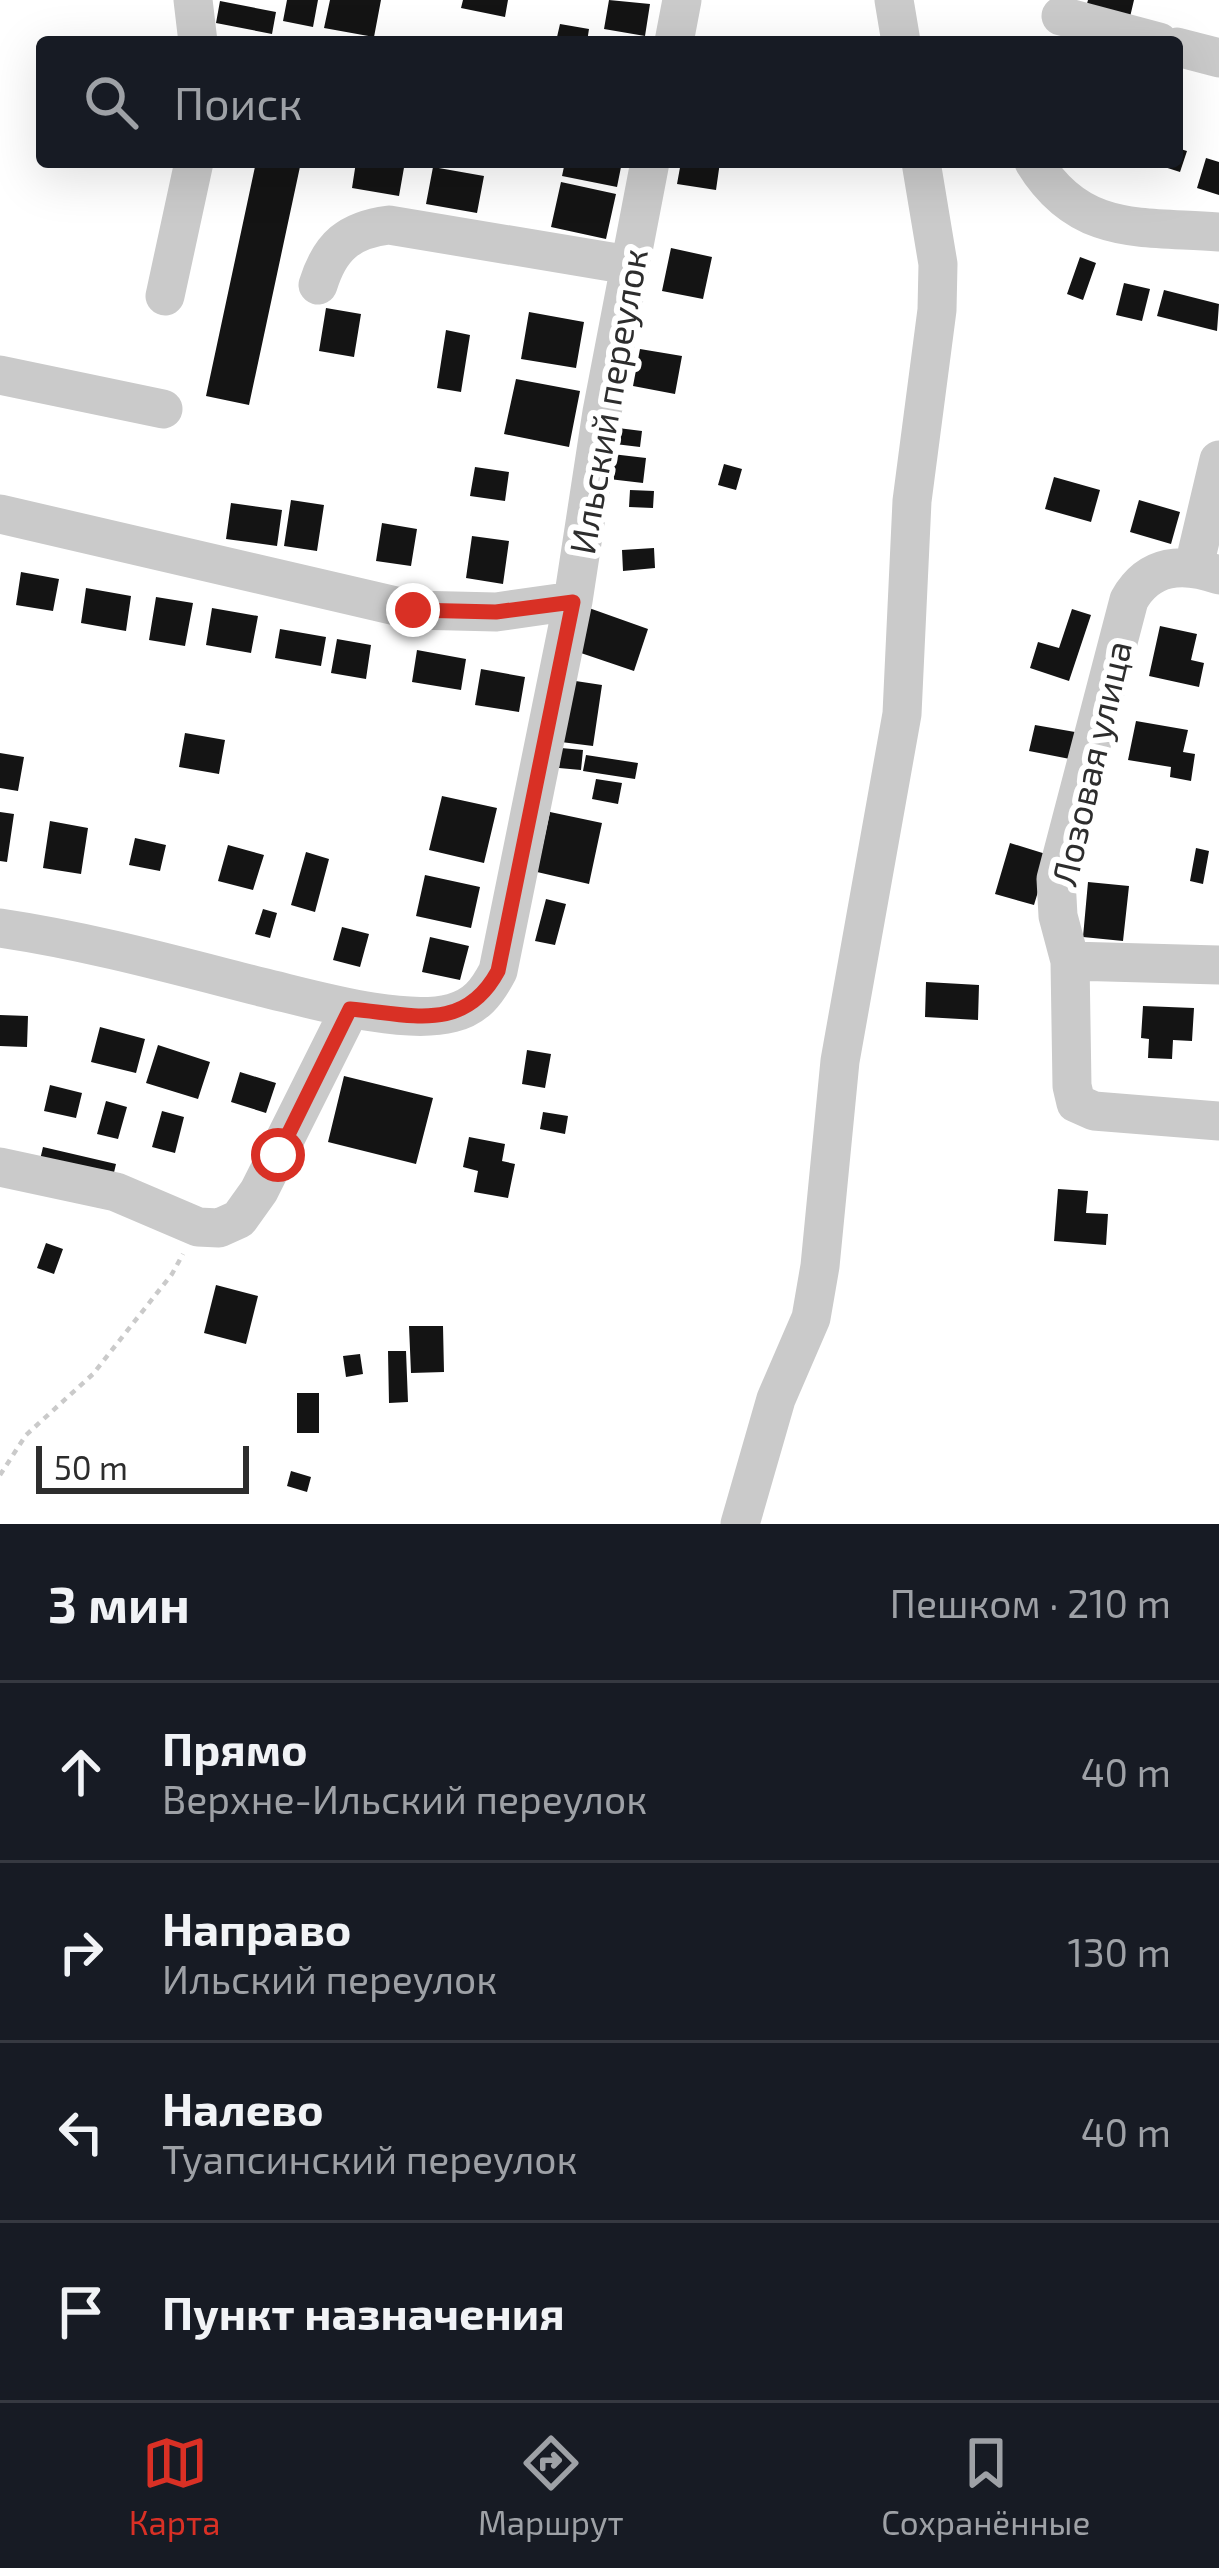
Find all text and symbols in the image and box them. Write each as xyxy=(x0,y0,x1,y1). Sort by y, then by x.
search box xyxy=(36,36,1183,168)
icon: search xyxy=(78,69,144,135)
text: Поиск xyxy=(174,75,302,129)
street label: Ильский переулок xyxy=(559,245,656,557)
route end xyxy=(386,583,440,637)
street label: Лозовая улица xyxy=(1041,636,1140,890)
route start xyxy=(251,1128,305,1182)
scale bar xyxy=(36,1440,249,1493)
text: 50 m xyxy=(54,1447,128,1487)
text: 3 мин xyxy=(48,1572,190,1633)
text: Пешком · 210 m xyxy=(890,1579,1171,1626)
text: Прямо xyxy=(162,1721,308,1775)
icon: ahead xyxy=(48,1739,114,1805)
text: 40 m xyxy=(1081,1748,1171,1795)
text: Верхне-Ильский переулок xyxy=(162,1775,647,1822)
text: Направо xyxy=(162,1901,351,1955)
icon: right xyxy=(48,1919,114,1985)
text: 130 m xyxy=(1067,1928,1171,1975)
text: Ильский переулок xyxy=(162,1955,497,2002)
text: Налево xyxy=(162,2081,324,2135)
icon: left xyxy=(48,2099,114,2165)
text: 40 m xyxy=(1081,2108,1171,2155)
text: Туапсинский переулок xyxy=(162,2135,577,2182)
icon: arrive xyxy=(48,2279,114,2345)
text: Пункт назначения xyxy=(162,2285,565,2339)
tab: Карта xyxy=(129,2430,220,2542)
tab: Маршрут xyxy=(478,2430,624,2542)
tab: Сохранённые xyxy=(881,2430,1090,2542)

